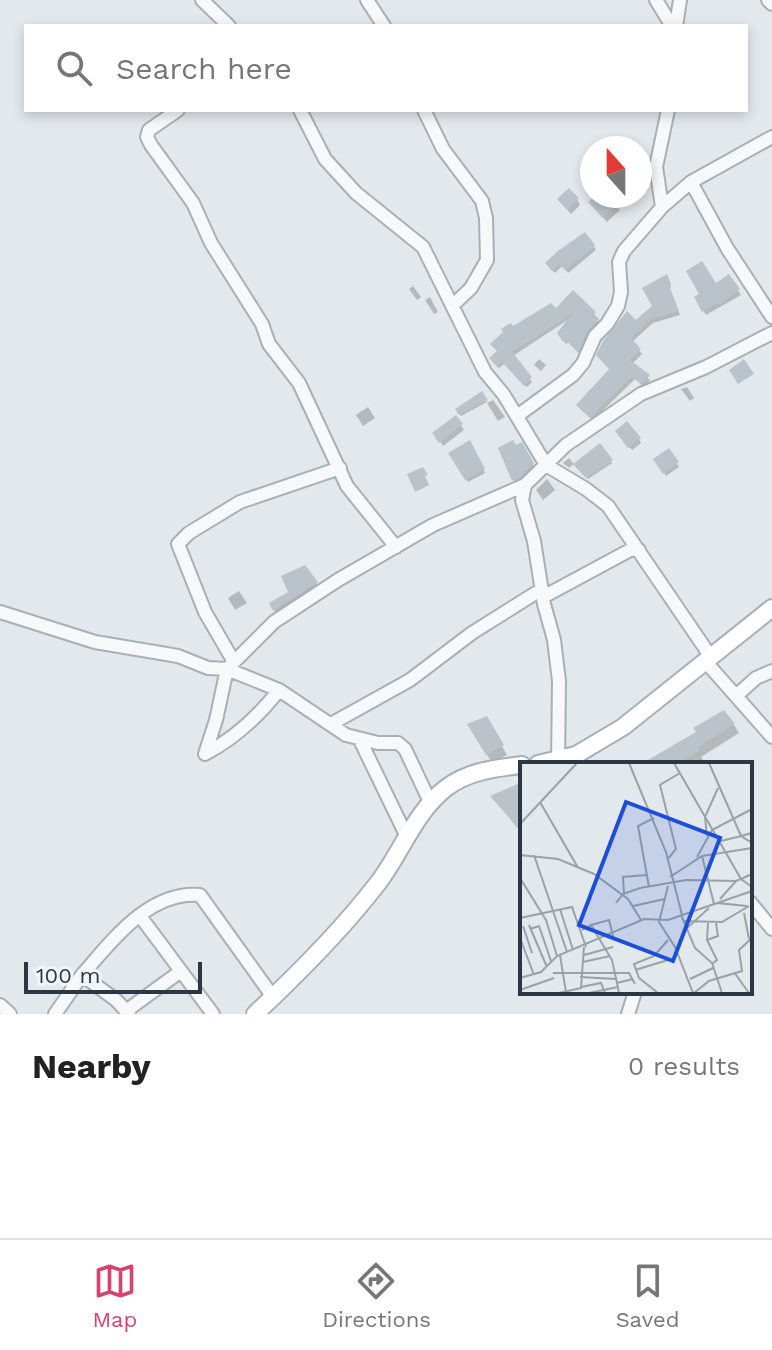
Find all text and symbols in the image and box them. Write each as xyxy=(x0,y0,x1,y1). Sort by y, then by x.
search box xyxy=(24,24,748,112)
icon: search xyxy=(52,46,96,90)
text: Search here xyxy=(116,51,292,86)
north arrow xyxy=(580,136,652,208)
inset map xyxy=(520,762,752,994)
scale bar xyxy=(24,958,202,994)
text: 100 m xyxy=(36,963,100,988)
text: Nearby xyxy=(32,1046,151,1086)
text: 0 results xyxy=(628,1051,740,1081)
tab: Map xyxy=(92,1259,137,1332)
tab: Directions xyxy=(322,1259,431,1332)
tab: Saved xyxy=(616,1259,680,1332)

